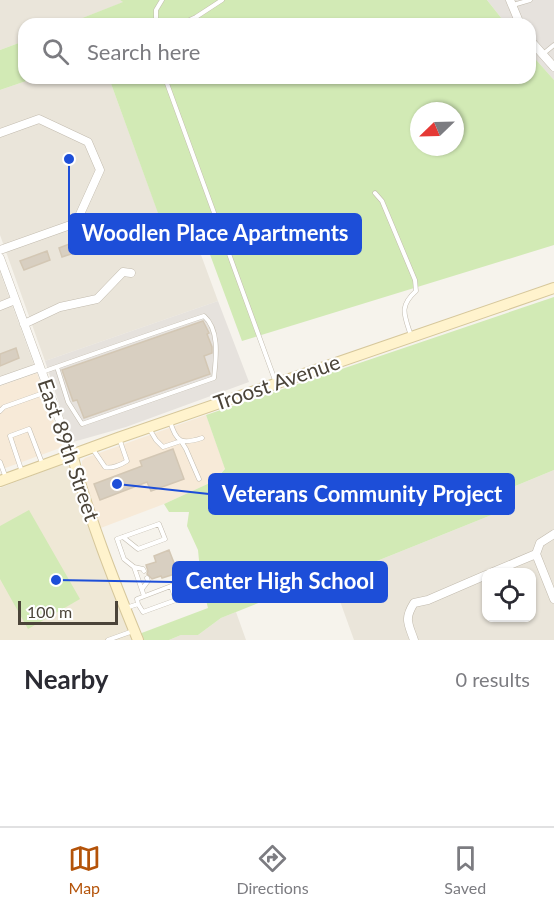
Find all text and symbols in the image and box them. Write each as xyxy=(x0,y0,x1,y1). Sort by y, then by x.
search box xyxy=(18,18,536,84)
icon: search xyxy=(39,35,72,68)
text: Search here xyxy=(87,38,200,65)
north arrow xyxy=(410,102,464,156)
callout: Woodlen Place Apartments xyxy=(69,214,361,254)
text: Woodlen Place Apartments xyxy=(81,219,349,246)
street label: Troost Avenue xyxy=(210,348,343,415)
street label: East 89th Street xyxy=(33,375,106,524)
callout: Veterans Community Project xyxy=(209,474,514,514)
text: Veterans Community Project xyxy=(221,480,503,507)
callout: Center High School xyxy=(173,562,387,602)
text: Center High School xyxy=(186,567,374,594)
map controls xyxy=(482,568,536,622)
button: locate xyxy=(482,568,536,622)
scale bar xyxy=(18,598,118,626)
text: 100 m xyxy=(27,602,72,621)
text: Nearby xyxy=(24,663,109,695)
text: 0 results xyxy=(455,667,530,691)
tab: Map xyxy=(68,842,101,897)
tab: Directions xyxy=(236,842,309,897)
tab: Saved xyxy=(444,842,486,897)

